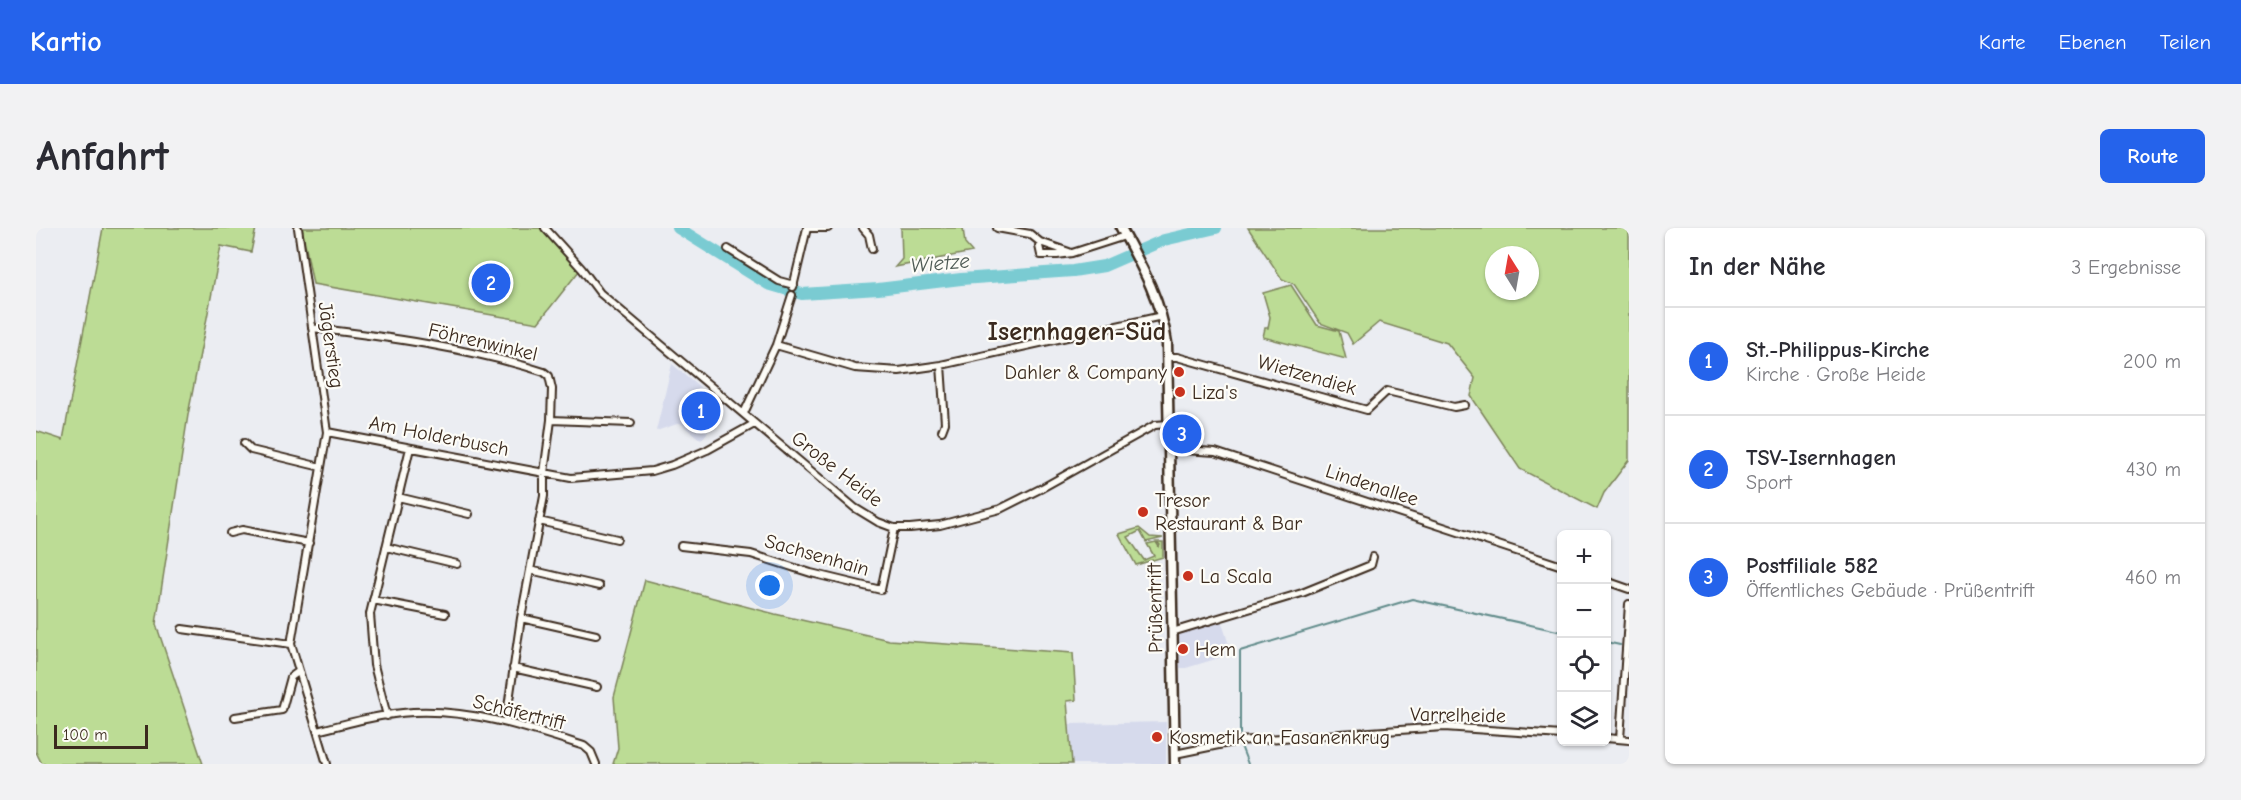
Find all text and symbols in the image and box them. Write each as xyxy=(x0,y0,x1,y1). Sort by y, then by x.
text: Kartio xyxy=(30,26,102,58)
text: Karte xyxy=(1979,30,2026,54)
text: Ebenen xyxy=(2059,30,2127,54)
text: Teilen xyxy=(2160,30,2211,54)
button: Route xyxy=(2100,129,2205,183)
text: Anfahrt xyxy=(36,132,169,181)
north arrow xyxy=(1485,246,1539,300)
water label: Wietze xyxy=(909,248,971,278)
text: In der Nähe xyxy=(1689,252,1826,282)
text: 3 Ergebnisse xyxy=(2071,256,2181,279)
pin: 2 xyxy=(472,260,510,306)
street label: Jägerstieg xyxy=(314,300,348,390)
district label: Isernhagen-Süd xyxy=(988,317,1166,347)
street label: Föhrenwinkel xyxy=(426,318,540,366)
text: St.-Philippus-Kirche xyxy=(1746,337,1929,363)
street label: Wietzendiek xyxy=(1255,350,1359,400)
text: 1 xyxy=(1705,350,1712,373)
text: 200 m xyxy=(2123,350,2181,373)
place label: Dahler & Company xyxy=(1004,361,1167,384)
text: Kirche · Große Heide xyxy=(1746,363,1926,386)
marker: Dahler & Company xyxy=(1172,365,1186,379)
place label: Liza's xyxy=(1192,381,1237,404)
marker: Liza's xyxy=(1173,385,1187,399)
pin: 1 xyxy=(682,388,720,434)
street label: Am Holderbusch xyxy=(367,411,511,461)
pin: 3 xyxy=(1162,412,1202,456)
street label: Große Heide xyxy=(787,426,887,512)
text: TSV-Isernhagen xyxy=(1746,445,1896,471)
text: 2 xyxy=(1704,458,1713,481)
text: 430 m xyxy=(2126,458,2181,481)
street label: Lindenallee xyxy=(1323,459,1421,511)
text: Sport xyxy=(1746,471,1792,494)
place label: Tresor Restaurant & Bar xyxy=(1155,489,1302,535)
marker: Tresor Restaurant & Bar xyxy=(1136,505,1150,519)
street label: Sachsenhain xyxy=(762,529,872,581)
map controls xyxy=(1557,530,1611,746)
button: + xyxy=(1557,530,1611,584)
text: Postfiliale 582 xyxy=(1746,553,1878,579)
street label: Prüßentrift xyxy=(1143,561,1167,653)
place label: La Scala xyxy=(1200,565,1272,588)
text: 3 xyxy=(1704,566,1713,589)
text: 460 m xyxy=(2125,566,2181,589)
marker: La Scala xyxy=(1181,569,1195,583)
your location xyxy=(755,571,784,600)
text: Öffentliches Gebäude · Prüßentrift xyxy=(1746,579,2034,602)
button: − xyxy=(1557,584,1611,638)
place label: Hem xyxy=(1195,638,1236,661)
button: locate xyxy=(1557,638,1611,692)
marker: Hem xyxy=(1176,642,1190,656)
street label: Schäfertrift xyxy=(470,689,569,735)
button: layers xyxy=(1557,692,1611,746)
street label: Varrelheide xyxy=(1410,703,1506,727)
scale bar xyxy=(54,722,148,750)
text: 100 m xyxy=(63,726,107,744)
place label: Kosmetik an Fasanenkrug xyxy=(1169,726,1390,749)
marker: Kosmetik an Fasanenkrug xyxy=(1150,730,1164,744)

